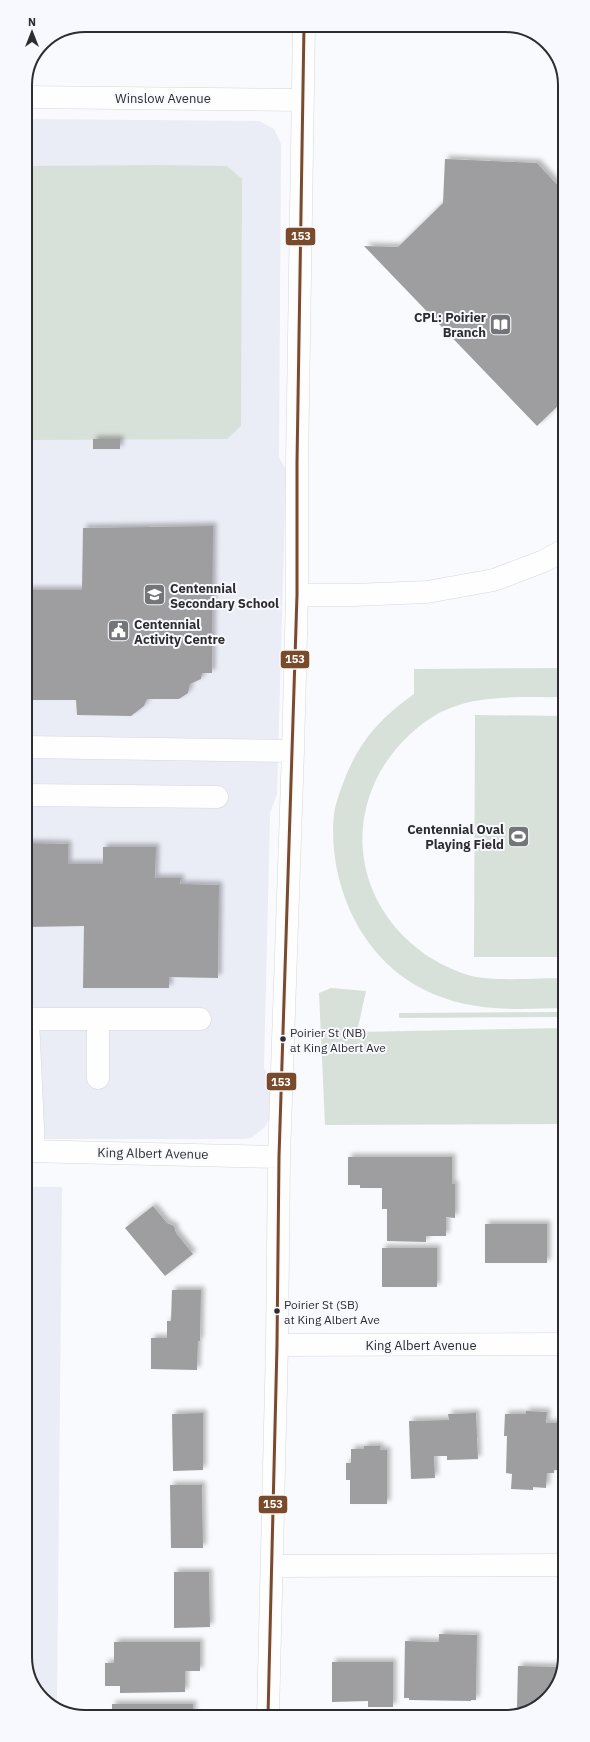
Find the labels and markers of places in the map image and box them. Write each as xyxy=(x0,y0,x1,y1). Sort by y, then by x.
place label: CPL: Poirier Branch xyxy=(414,309,486,341)
library icon: CPL: Poirier Branch xyxy=(488,311,514,337)
place label: Centennial Secondary School xyxy=(170,580,279,612)
school or university icon: Centennial Secondary School xyxy=(141,582,167,608)
place label: Centennial Activity Centre xyxy=(134,616,225,648)
public building icon: Centennial Activity Centre xyxy=(106,618,132,644)
place label: Centennial Oval Playing Field xyxy=(407,821,504,853)
sports icon: Centennial Oval Playing Field xyxy=(506,823,532,849)
place label: Poirier St (NB) at King Albert Ave xyxy=(290,1025,386,1055)
marker: Poirier St (NB) at King Albert Ave xyxy=(278,1034,288,1044)
place label: Poirier St (SB) at King Albert Ave xyxy=(284,1297,380,1327)
marker: Poirier St (SB) at King Albert Ave xyxy=(272,1306,282,1316)

